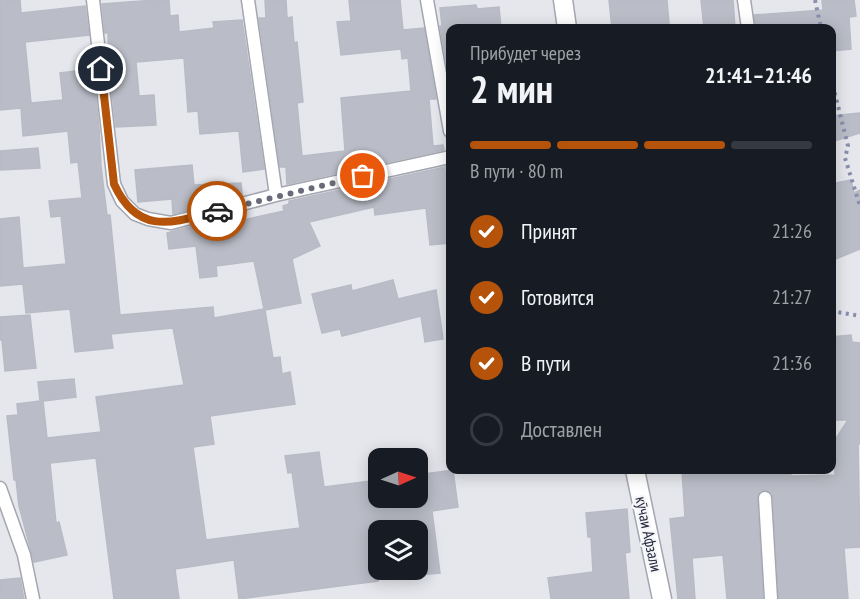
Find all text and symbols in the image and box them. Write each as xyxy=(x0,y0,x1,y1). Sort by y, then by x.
text: Прибудет через xyxy=(470,40,581,66)
pin xyxy=(75,43,126,94)
icon: home xyxy=(84,52,117,85)
text: 21:41–21:46 xyxy=(705,61,812,89)
text: 2 мин xyxy=(470,63,553,114)
pin xyxy=(337,150,388,201)
text: В пути · 80 m xyxy=(470,158,563,184)
icon: bag xyxy=(346,159,379,192)
courier xyxy=(187,181,247,241)
icon: car xyxy=(201,195,234,228)
icon: check xyxy=(470,215,503,248)
text: Принят xyxy=(521,217,577,245)
text: 21:26 xyxy=(772,218,812,244)
icon: check xyxy=(470,281,503,314)
text: Готовится xyxy=(521,283,594,311)
text: 21:27 xyxy=(772,284,812,310)
icon: check xyxy=(470,347,503,380)
text: В пути xyxy=(521,349,571,377)
text: 21:36 xyxy=(772,350,812,376)
text: Доставлен xyxy=(521,415,602,443)
north arrow xyxy=(368,448,428,508)
map controls xyxy=(368,448,428,580)
street label: кӯчаи Афзали xyxy=(631,494,667,574)
button: layers xyxy=(368,520,428,580)

